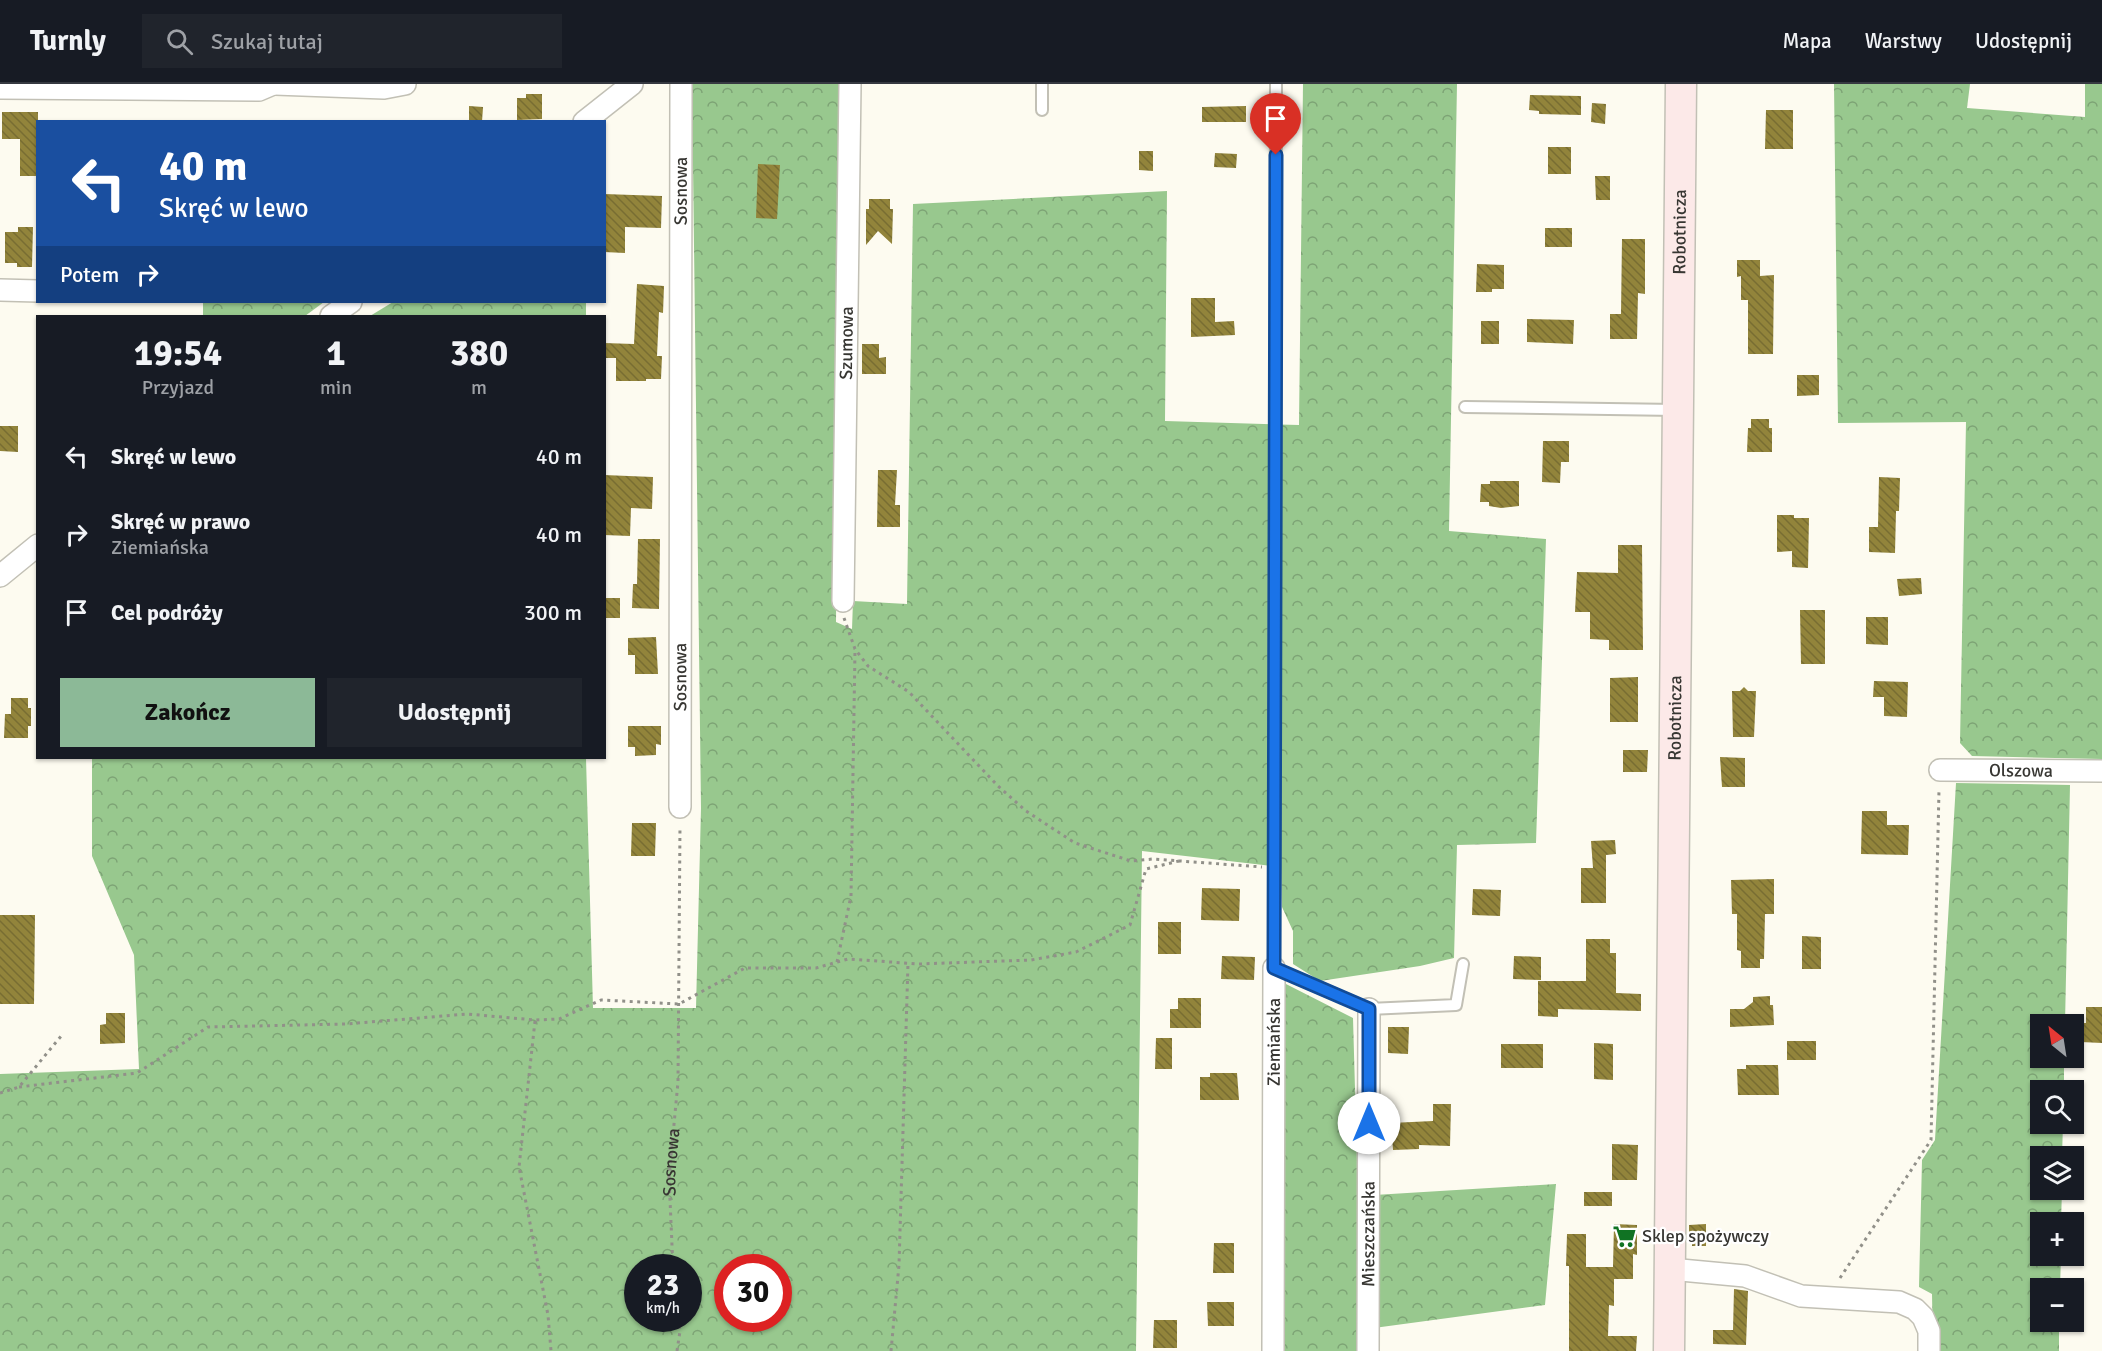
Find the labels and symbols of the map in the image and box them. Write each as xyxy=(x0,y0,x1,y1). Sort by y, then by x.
pin xyxy=(1250,93,1301,155)
street label: Sosnowa xyxy=(670,157,692,225)
street label: Robotnicza xyxy=(1668,189,1691,275)
street label: Szumowa xyxy=(835,306,858,380)
street label: Sosnowa xyxy=(669,643,691,711)
street label: Robotnicza xyxy=(1664,675,1686,761)
street label: Olszowa xyxy=(1989,759,2053,782)
street label: Ziemiańska xyxy=(1263,998,1285,1086)
north arrow xyxy=(2030,1014,2084,1068)
position arrow xyxy=(1337,1091,1401,1155)
street label: Sosnowa xyxy=(658,1127,685,1197)
street label: Mieszczańska xyxy=(1357,1181,1379,1287)
supermarket icon: Sklep spożywczy xyxy=(1611,1223,1637,1249)
place label: Sklep spożywczy xyxy=(1642,1225,1770,1247)
speed limit sign: 30 xyxy=(714,1254,792,1332)

